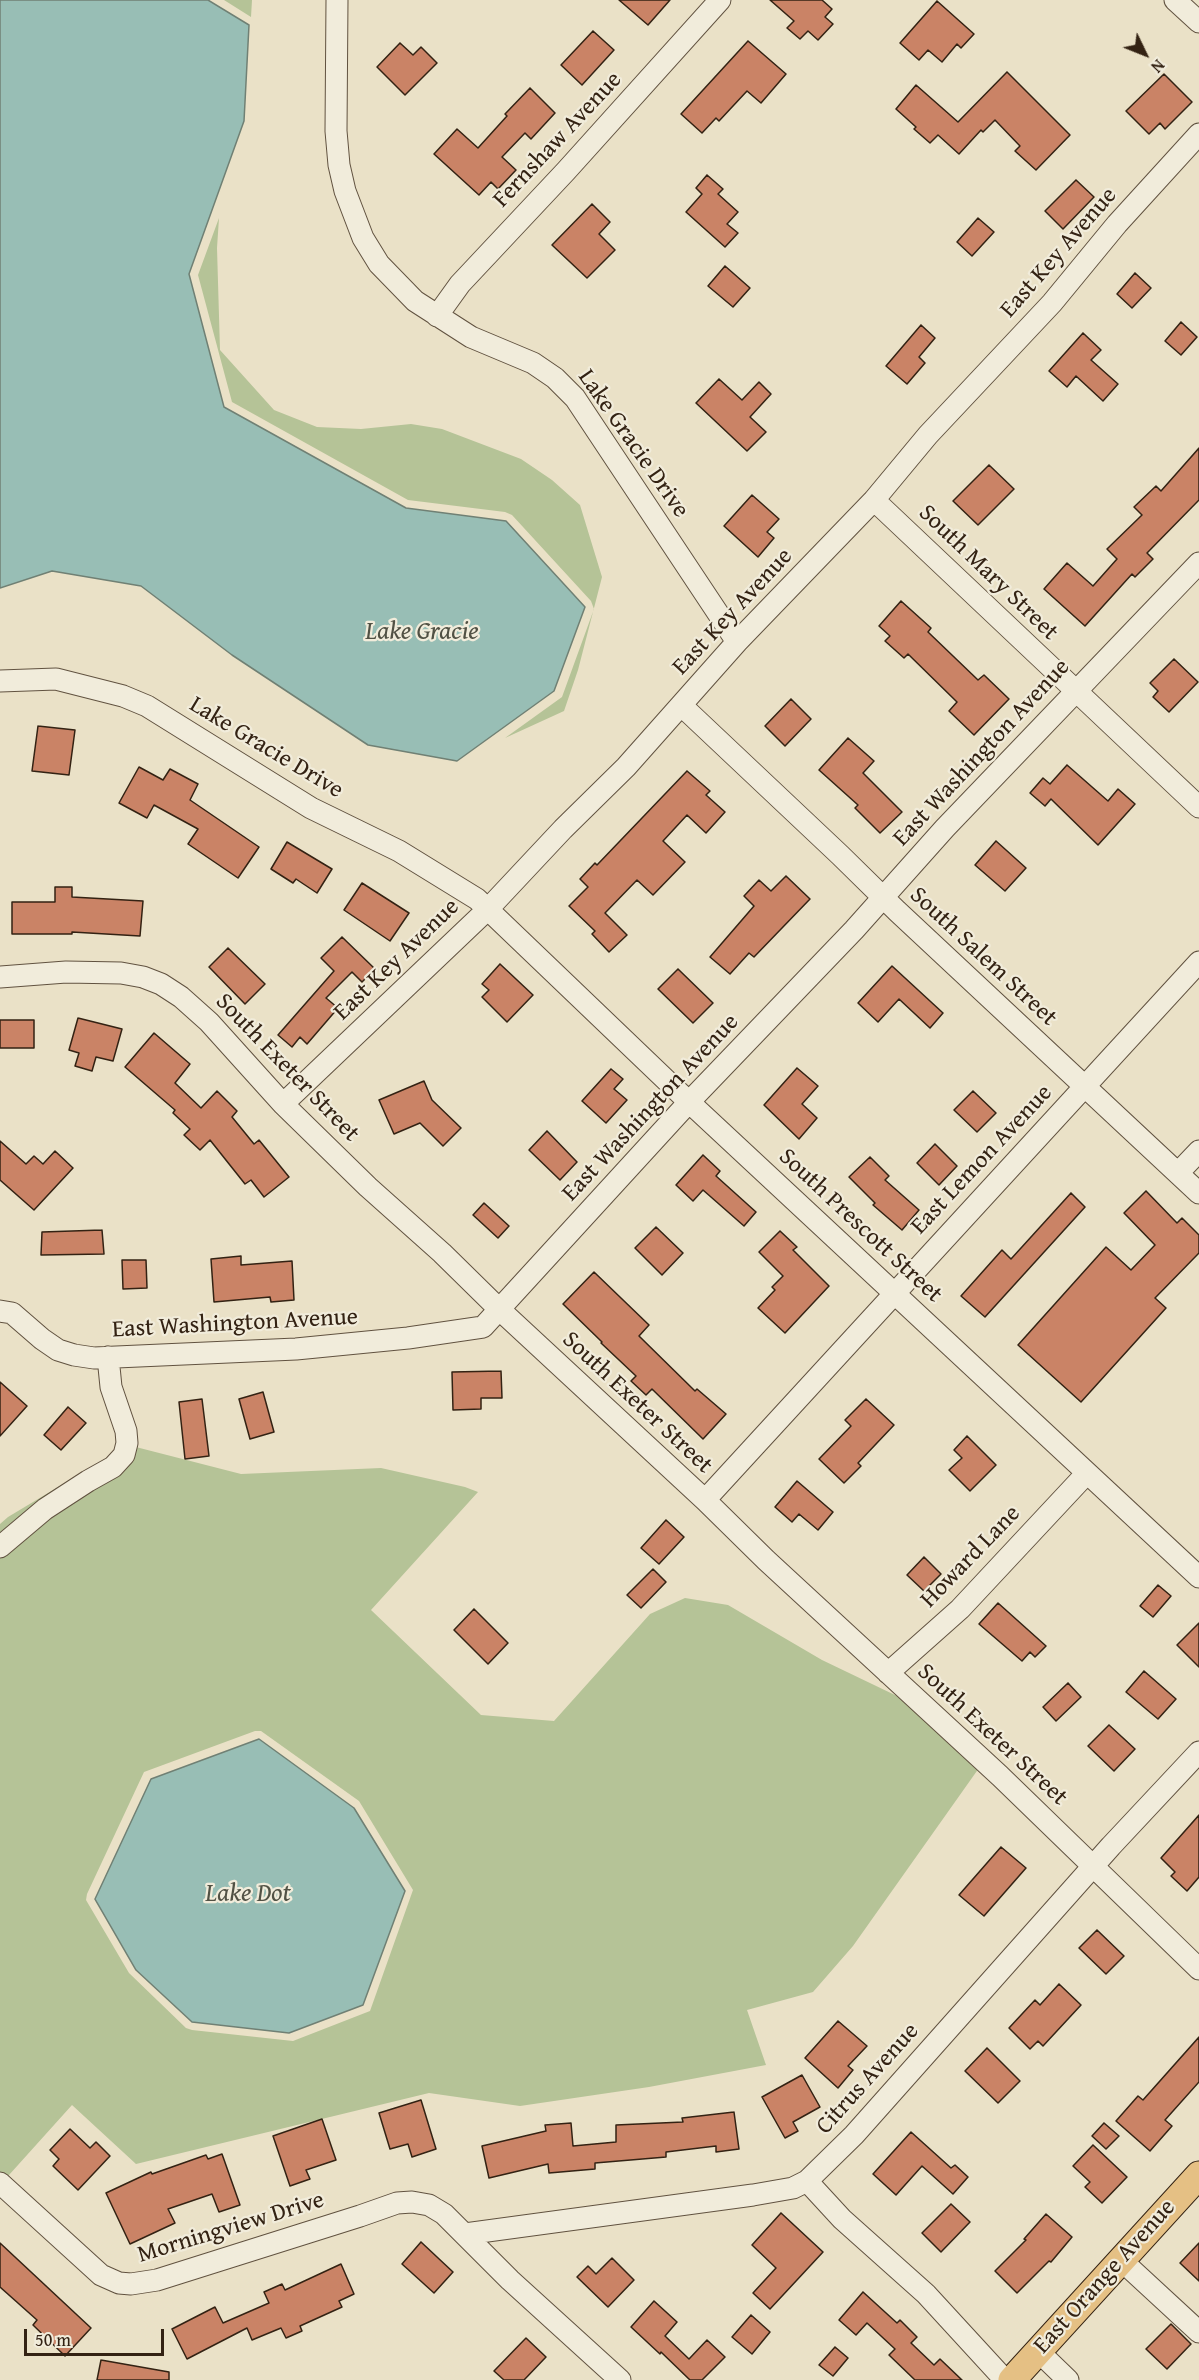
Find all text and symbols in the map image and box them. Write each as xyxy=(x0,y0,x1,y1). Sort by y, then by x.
north arrow xyxy=(1115,24,1175,84)
text: N xyxy=(1146,54,1171,78)
street label: Fernshaw Avenue xyxy=(488,66,628,214)
street label: East Key Avenue xyxy=(995,182,1123,324)
street label: Lake Gracie Drive xyxy=(571,364,695,524)
street label: South Mary Street xyxy=(912,499,1064,647)
street label: East Key Avenue xyxy=(667,542,799,682)
water label: Lake Gracie xyxy=(365,616,479,648)
street label: East Washington Avenue xyxy=(888,653,1076,853)
street label: Lake Gracie Drive xyxy=(184,691,348,805)
street label: South Salem Street xyxy=(903,881,1063,1033)
street label: East Key Avenue xyxy=(328,893,466,1027)
street label: South Exeter Street xyxy=(209,988,365,1148)
street label: East Washington Avenue xyxy=(557,1008,745,1208)
street label: East Lemon Avenue xyxy=(905,1079,1059,1241)
street label: South Prescott Street xyxy=(772,1143,948,1309)
street label: East Washington Avenue xyxy=(111,1303,359,1345)
street label: South Exeter Street xyxy=(556,1326,718,1480)
street label: Howard Lane xyxy=(915,1500,1027,1614)
street label: South Exeter Street xyxy=(911,1658,1073,1812)
water label: Lake Dot xyxy=(205,1878,291,1910)
street label: Citrus Avenue xyxy=(811,2017,925,2141)
street label: Morningview Drive xyxy=(134,2186,328,2270)
street label: East Orange Avenue xyxy=(1028,2194,1182,2360)
scale bar xyxy=(27,2317,166,2355)
text: 50 m xyxy=(35,2326,71,2353)

